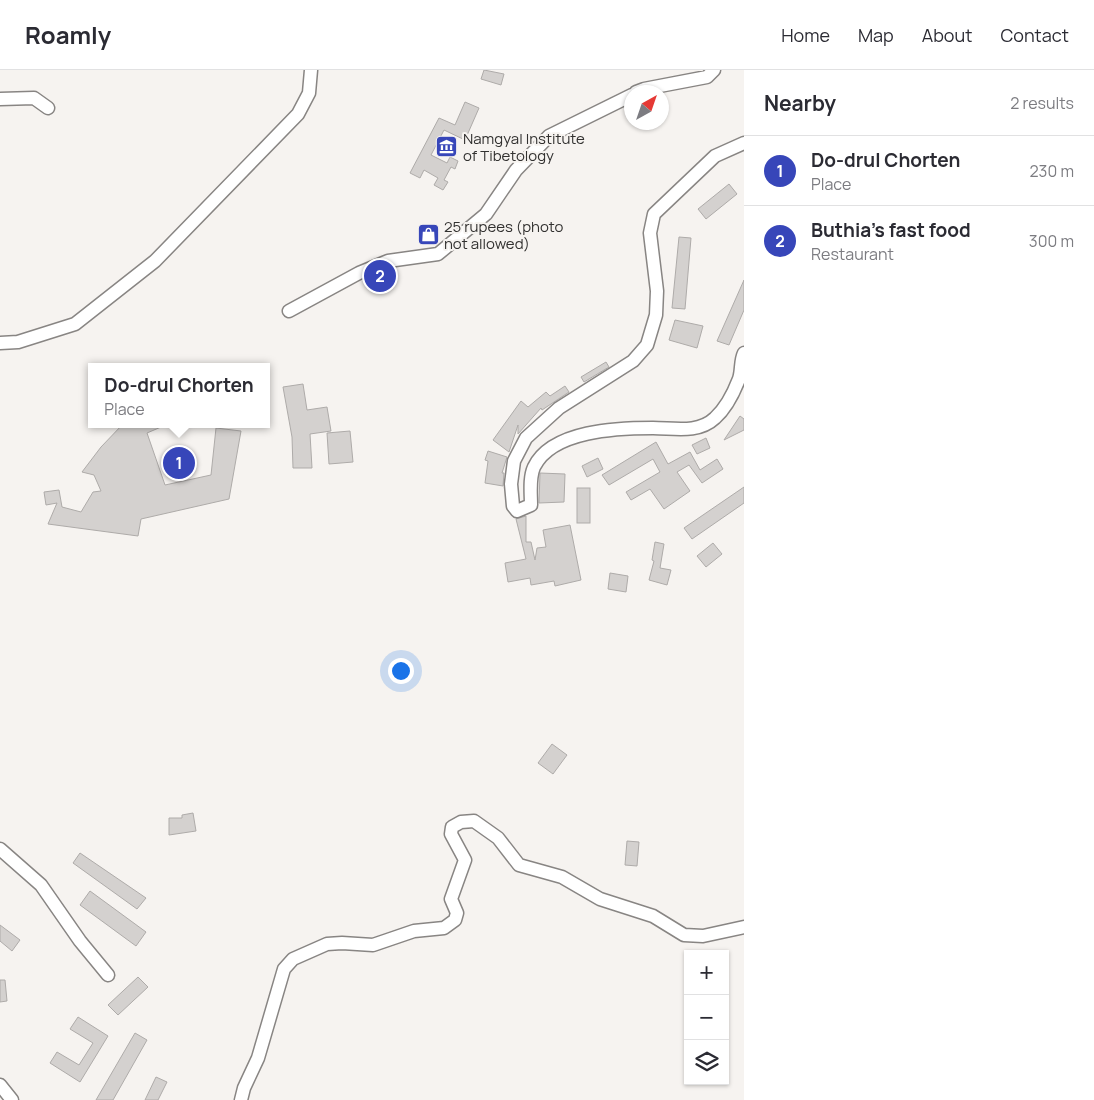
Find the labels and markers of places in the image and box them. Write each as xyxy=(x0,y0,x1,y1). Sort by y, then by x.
place label: Namgyal Institute of Tibetology xyxy=(463,128,585,166)
museum icon: Namgyal Institute of Tibetology xyxy=(435,135,459,159)
place label: 25 rupees (photo not allowed) xyxy=(444,216,564,254)
shop icon: 25 rupees (photo not allowed) xyxy=(416,223,440,247)
pin: 2 xyxy=(364,257,396,295)
pin: 1 xyxy=(163,444,195,482)

